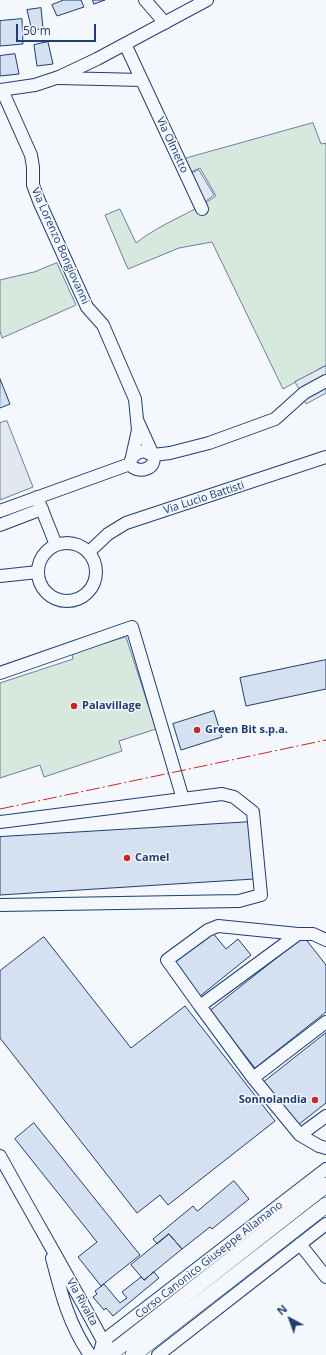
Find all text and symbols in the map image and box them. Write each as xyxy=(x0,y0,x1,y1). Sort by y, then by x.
scale bar xyxy=(18,16,98,42)
text: 50 m xyxy=(23,22,51,39)
street label: Via Olmetto xyxy=(153,115,191,175)
street label: Via Lorenzo Bongiovanni xyxy=(28,186,92,306)
street label: Via Lucio Battisti xyxy=(162,479,246,517)
place label: Palavillage xyxy=(82,699,141,713)
marker: Palavillage xyxy=(69,701,79,711)
place label: Green Bit s.p.a. xyxy=(205,723,288,737)
marker: Green Bit s.p.a. xyxy=(192,725,202,735)
place label: Camel xyxy=(135,851,169,865)
marker: Camel xyxy=(122,853,132,863)
place label: Sonnolandia xyxy=(239,1093,307,1107)
marker: Sonnolandia xyxy=(310,1095,320,1105)
street label: Corso Canonico Giuseppe Allamano xyxy=(133,1198,285,1322)
street label: Via Rivalta xyxy=(64,1276,100,1328)
north arrow xyxy=(270,1299,310,1339)
text: N xyxy=(273,1301,290,1318)

